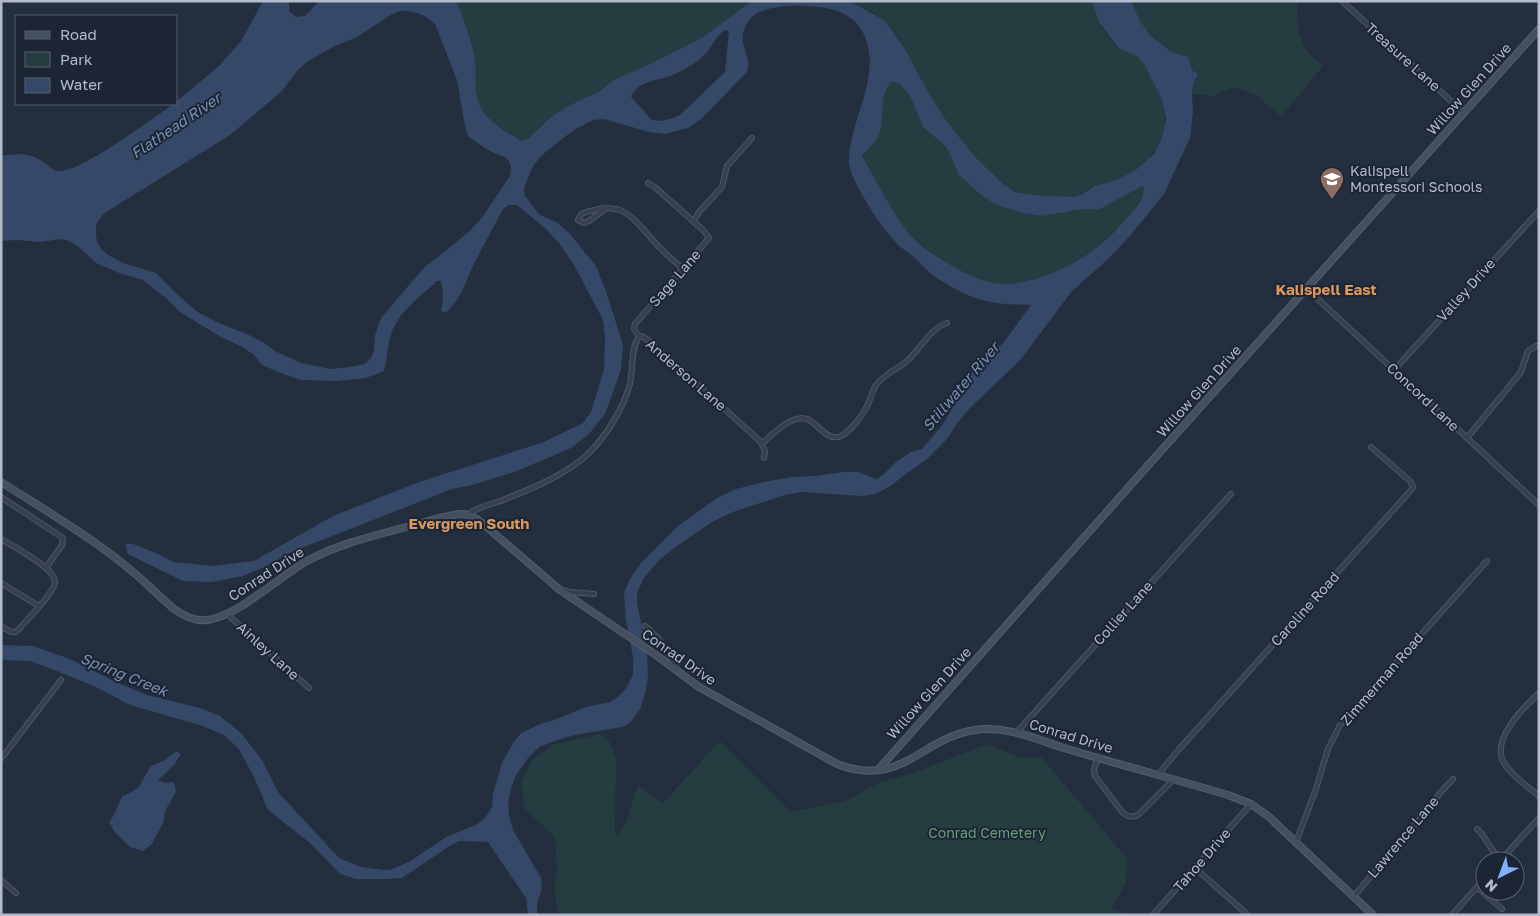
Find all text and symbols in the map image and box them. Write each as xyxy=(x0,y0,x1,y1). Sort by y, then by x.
legend xyxy=(15,15,178,105)
street label: Treasure Lane xyxy=(1363,19,1444,95)
text: Road xyxy=(60,25,97,43)
street label: Willow Glen Drive xyxy=(1423,39,1515,138)
text: Park xyxy=(60,50,93,68)
text: Water xyxy=(60,75,103,93)
water label: Flathead River xyxy=(127,87,225,162)
place label: Kalispell Montessori Schools xyxy=(1350,162,1482,195)
school or university icon: Kalispell Montessori Schools xyxy=(1319,166,1345,200)
street label: Sage Lane xyxy=(645,246,704,310)
street label: Valley Drive xyxy=(1433,255,1498,325)
district label: Kalispell East xyxy=(1275,280,1377,298)
street label: Anderson Lane xyxy=(643,335,730,414)
water label: Stillwater River xyxy=(918,337,1004,434)
street label: Willow Glen Drive xyxy=(1153,341,1245,440)
street label: Concord Lane xyxy=(1384,359,1463,434)
district label: Evergreen South xyxy=(409,514,529,532)
street label: Conrad Drive xyxy=(225,543,307,604)
street label: Caroline Road xyxy=(1267,568,1342,649)
street label: Collier Lane xyxy=(1089,577,1156,648)
street label: Ainley Lane xyxy=(234,618,303,683)
street label: Conrad Drive xyxy=(639,625,720,688)
street label: Zimmerman Road xyxy=(1337,629,1426,728)
street label: Willow Glen Drive xyxy=(883,643,975,742)
water label: Spring Creek xyxy=(78,648,172,701)
street label: Conrad Drive xyxy=(1027,715,1115,756)
street label: Lawrence Lane xyxy=(1364,792,1442,881)
park label: Conrad Cemetery xyxy=(928,824,1046,841)
street label: Tahoe Drive xyxy=(1169,824,1234,895)
north arrow xyxy=(1475,851,1525,901)
text: N xyxy=(1481,876,1501,896)

